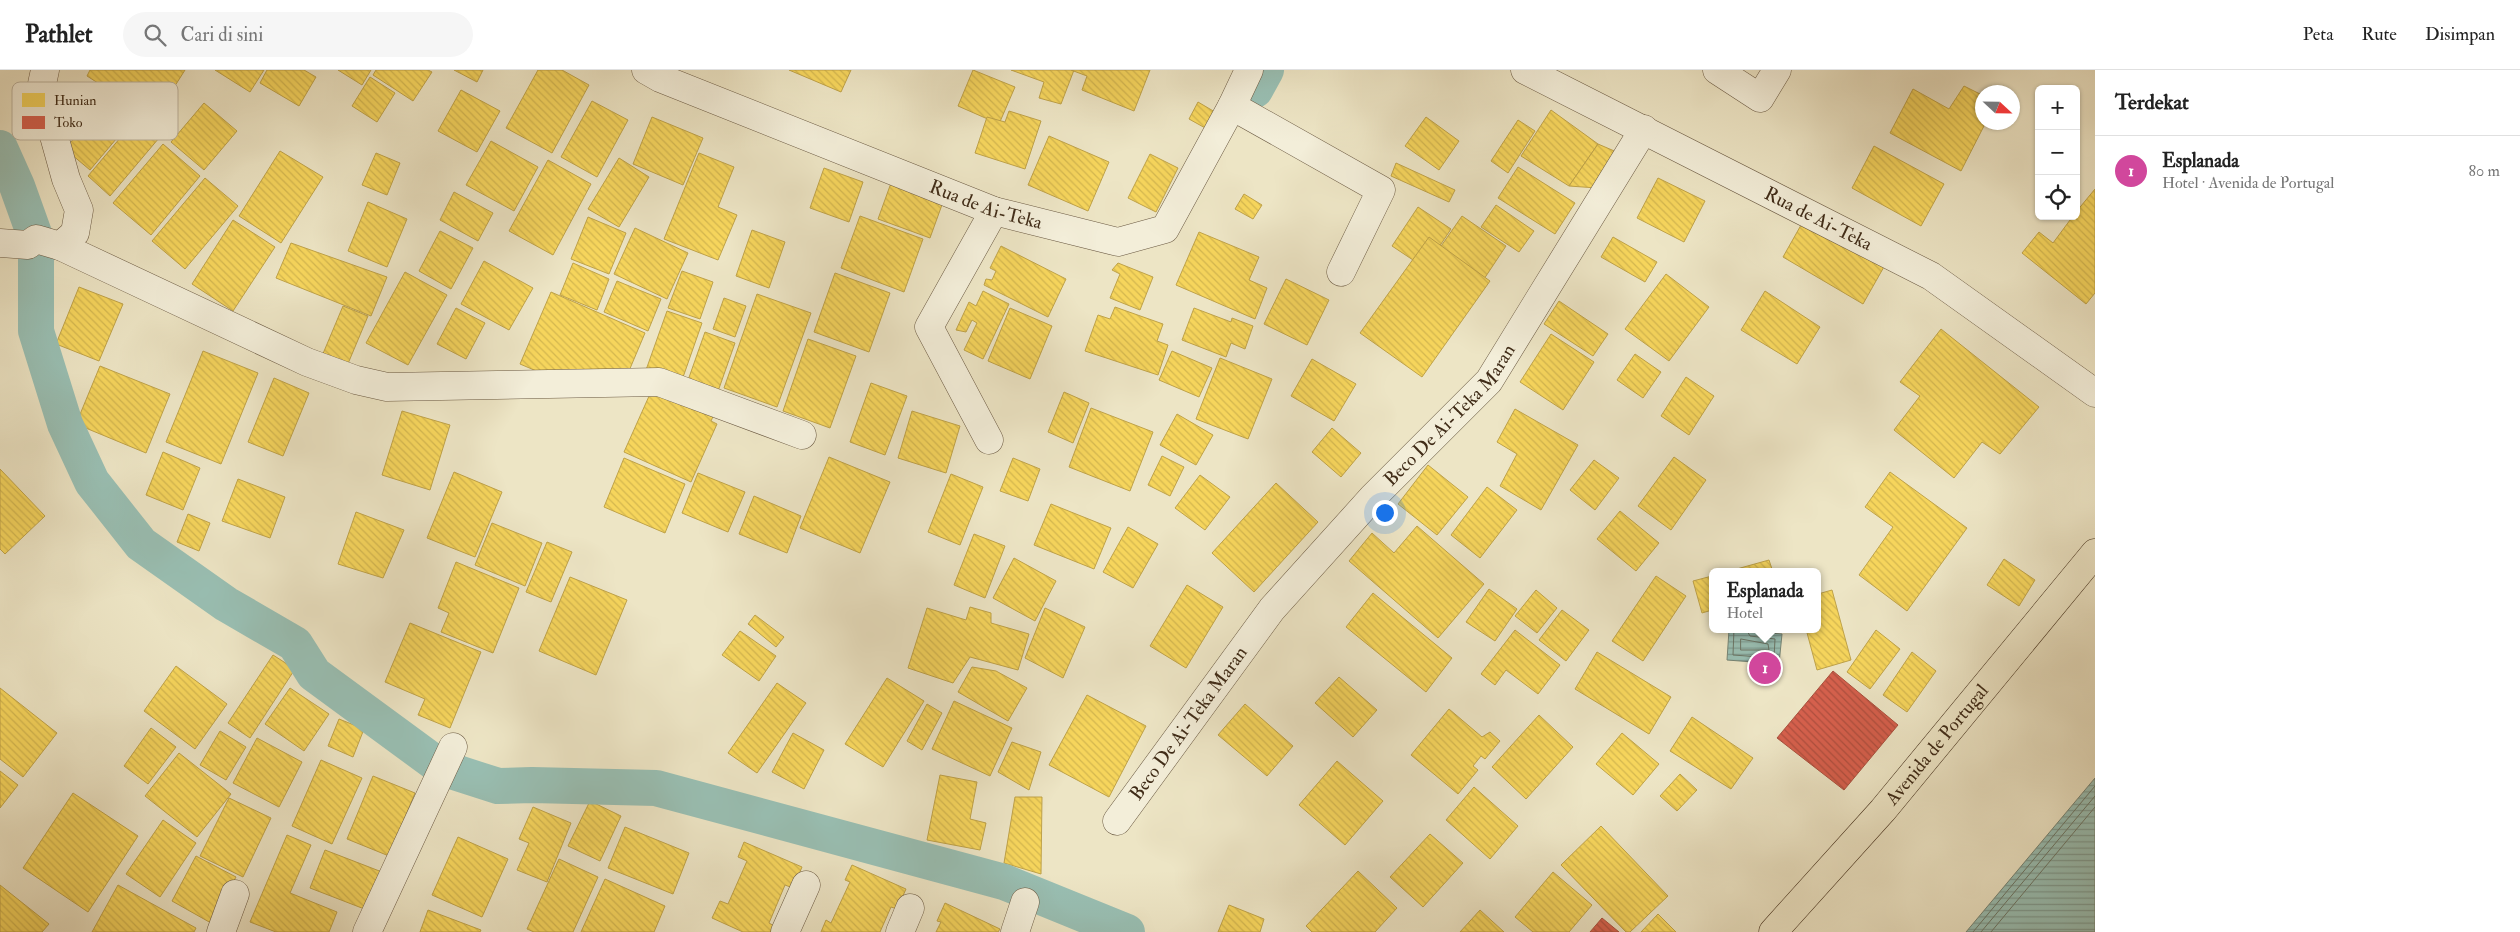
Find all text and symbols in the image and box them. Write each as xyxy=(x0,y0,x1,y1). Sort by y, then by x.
search box xyxy=(123,12,473,57)
text: Pathlet xyxy=(25,19,93,50)
icon: search xyxy=(141,21,169,49)
text: Cari di sini xyxy=(181,23,263,47)
text: Peta xyxy=(2303,23,2334,46)
text: Rute xyxy=(2362,23,2397,46)
text: Disimpan xyxy=(2425,23,2495,46)
legend xyxy=(12,82,178,140)
north arrow xyxy=(1975,85,2020,130)
map controls xyxy=(2035,85,2080,220)
button: + xyxy=(2035,85,2080,130)
text: Terdekat xyxy=(2115,89,2189,116)
text: Hunian xyxy=(54,92,97,109)
text: Toko xyxy=(54,114,83,131)
button: − xyxy=(2035,130,2080,175)
text: Esplanada xyxy=(2162,149,2239,173)
text: 1 xyxy=(2128,161,2134,181)
text: 80 m xyxy=(2469,161,2500,181)
text: Hotel · Avenida de Portugal xyxy=(2162,173,2334,193)
street label: Rua de Ai-Teka xyxy=(926,174,1045,235)
button: locate xyxy=(2035,175,2080,220)
street label: Rua de Ai-Teka xyxy=(1760,181,1877,256)
street label: Beco De Ai-Teka Maran xyxy=(1379,340,1521,491)
your location xyxy=(1372,500,1398,526)
popup xyxy=(1709,568,1821,633)
text: Esplanada xyxy=(1726,579,1804,603)
text: Hotel xyxy=(1726,603,1763,623)
street label: Beco De Ai-Teka Maran xyxy=(1124,641,1253,805)
pin: 1 xyxy=(1749,649,1781,687)
street label: Avenida de Portugal xyxy=(1879,679,1994,811)

